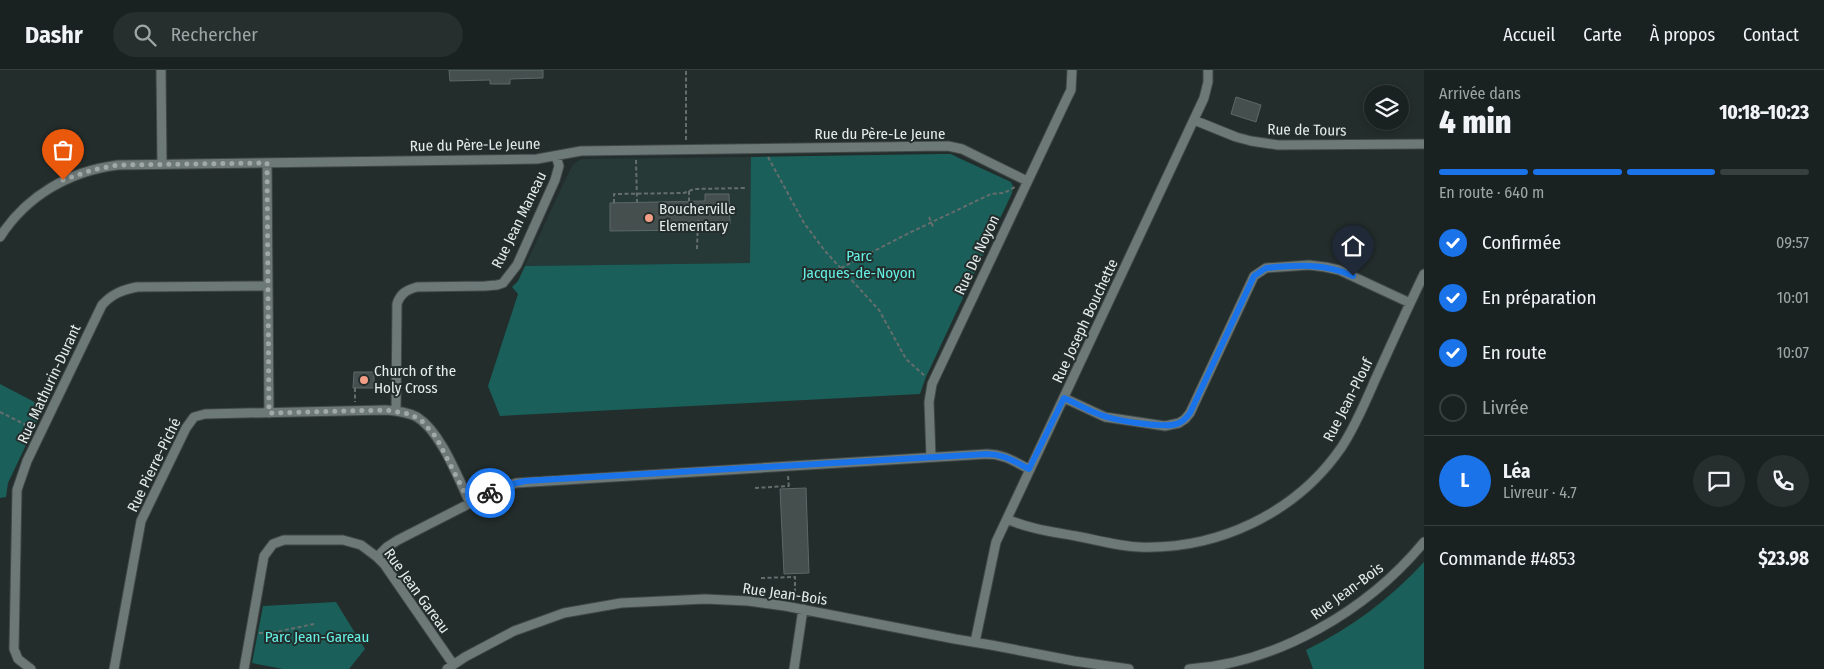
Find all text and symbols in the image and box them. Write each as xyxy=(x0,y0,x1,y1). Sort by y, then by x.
search box xyxy=(113,12,463,57)
text: Dashr xyxy=(25,21,83,49)
icon: search xyxy=(131,21,159,49)
text: Rechercher xyxy=(171,23,258,46)
text: Accueil xyxy=(1503,24,1555,46)
text: Carte xyxy=(1583,24,1622,46)
text: À propos xyxy=(1650,24,1715,46)
text: Contact xyxy=(1743,24,1799,46)
text: Arrivée dans xyxy=(1439,84,1521,103)
map controls xyxy=(1364,85,1409,130)
button: layers xyxy=(1364,85,1409,130)
text: 10:18–10:23 xyxy=(1719,101,1809,124)
text: 4 min xyxy=(1439,103,1512,141)
street label: Rue de Tours xyxy=(1267,120,1347,140)
street label: Rue du Père-Le Jeune xyxy=(815,125,945,143)
pin xyxy=(42,129,84,180)
street label: Rue du Père-Le Jeune xyxy=(409,135,541,155)
icon: bag xyxy=(49,136,77,164)
street label: Rue Jean Maneau xyxy=(488,169,550,271)
text: En route · 640 m xyxy=(1439,183,1544,202)
place label: Boucherville Elementary xyxy=(659,200,736,235)
marker: Boucherville Elementary xyxy=(643,212,655,224)
street label: Rue De Noyon xyxy=(951,212,1003,298)
pin xyxy=(1332,225,1374,276)
icon: check xyxy=(1439,229,1467,257)
text: Confirmée xyxy=(1482,231,1561,254)
icon: home xyxy=(1339,232,1367,260)
text: 09:57 xyxy=(1776,233,1809,252)
park label: Parc Jacques-de-Noyon xyxy=(802,247,916,282)
street label: Rue Joseph Bouchette xyxy=(1048,256,1122,386)
icon: check xyxy=(1439,284,1467,312)
text: En préparation xyxy=(1482,286,1596,309)
text: 10:01 xyxy=(1777,288,1809,307)
street label: Rue Mathurin-Durant xyxy=(13,321,85,447)
icon: check xyxy=(1439,339,1467,367)
text: En route xyxy=(1482,341,1547,364)
text: 10:07 xyxy=(1777,343,1809,362)
street label: Rue Jean-Plouf xyxy=(1319,354,1377,445)
place label: Church of the Holy Cross xyxy=(374,362,456,397)
marker: Church of the Holy Cross xyxy=(358,374,370,386)
text: Livrée xyxy=(1482,396,1529,419)
street label: Rue Pierre-Piché xyxy=(123,415,185,515)
button: chat xyxy=(1693,455,1745,507)
button: phone xyxy=(1757,455,1809,507)
text: Léa xyxy=(1503,460,1530,483)
courier xyxy=(465,468,515,518)
text: L xyxy=(1461,469,1469,492)
icon: bike xyxy=(476,479,504,507)
text: Livreur · 4.7 xyxy=(1503,483,1577,502)
street label: Rue Jean Gareau xyxy=(380,545,454,637)
text: Commande #4853 xyxy=(1439,547,1576,570)
text: $23.98 xyxy=(1758,547,1809,570)
street label: Rue Jean-Bois xyxy=(1307,559,1387,623)
street label: Rue Jean-Bois xyxy=(741,579,829,609)
park label: Parc Jean-Gareau xyxy=(265,628,369,646)

